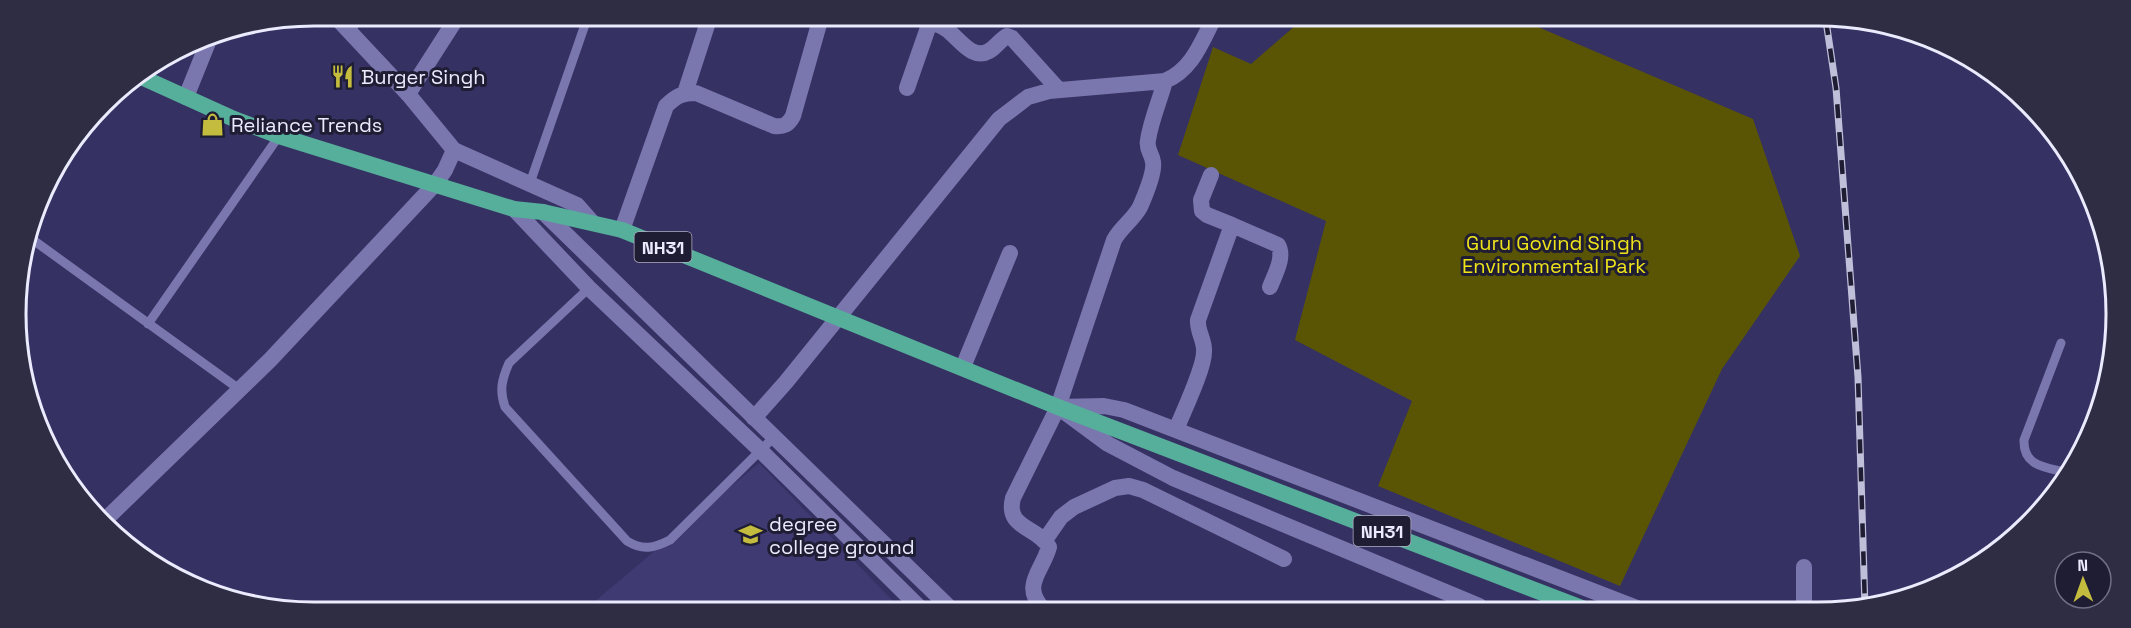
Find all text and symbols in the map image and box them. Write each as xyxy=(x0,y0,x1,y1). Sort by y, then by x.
restaurant icon: Burger Singh xyxy=(330,64,356,90)
place label: Burger Singh xyxy=(361,64,486,90)
shop icon: Reliance Trends xyxy=(200,112,226,138)
place label: Reliance Trends xyxy=(231,112,382,138)
park label: Guru Govind Singh Environmental Park xyxy=(1462,230,1646,279)
road number: NH31 xyxy=(634,232,692,262)
place label: degree college ground xyxy=(769,511,915,560)
road number: NH31 xyxy=(1354,516,1410,546)
school or university icon: degree college ground xyxy=(738,522,764,548)
north arrow xyxy=(2053,550,2113,610)
text: N xyxy=(2077,555,2088,576)

